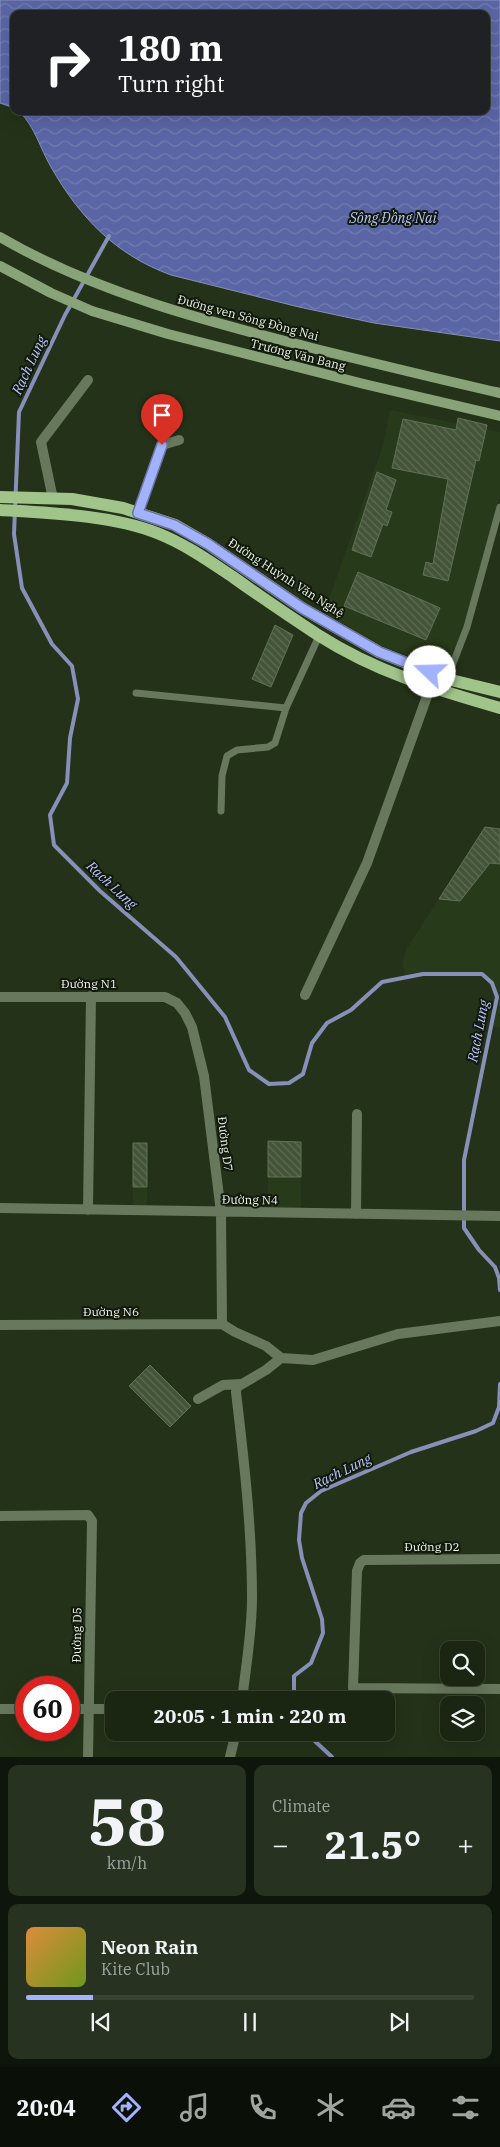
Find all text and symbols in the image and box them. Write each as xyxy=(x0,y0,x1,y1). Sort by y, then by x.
text: 180 m xyxy=(118,25,223,71)
icon: right xyxy=(35,30,100,95)
text: Turn right xyxy=(118,69,225,98)
water label: Sông Đồng Nai xyxy=(348,209,438,227)
street label: Đường ven Sông Đồng Nai xyxy=(176,291,321,344)
water label: Rạch Lung xyxy=(7,332,51,398)
street label: Trương Văn Bang xyxy=(249,335,348,374)
pin xyxy=(141,394,183,445)
icon: arrive xyxy=(148,401,176,429)
street label: Đường Huỳnh Văn Nghệ xyxy=(226,535,347,621)
position arrow xyxy=(403,645,455,697)
water label: Rạch Lung xyxy=(82,856,141,913)
street label: Đường N1 xyxy=(61,976,117,991)
water label: Rạch Lung xyxy=(463,998,493,1065)
street label: Đường D7 xyxy=(215,1116,236,1172)
street label: Đường N4 xyxy=(222,1192,278,1207)
street label: Đường N6 xyxy=(83,1304,139,1319)
water label: Rạch Lung xyxy=(309,1449,375,1493)
street label: Đường D2 xyxy=(404,1539,460,1554)
street label: Đường D5 xyxy=(69,1607,84,1663)
map controls xyxy=(440,1641,485,1741)
button: search xyxy=(440,1641,485,1686)
speed limit sign: 60 xyxy=(15,1676,80,1741)
button: layers xyxy=(440,1696,485,1741)
text: 20:05 · 1 min · 220 m xyxy=(154,1704,346,1728)
text: 58 xyxy=(88,1778,166,1863)
text: Climate xyxy=(272,1796,330,1816)
text: 21.5° xyxy=(325,1820,421,1869)
text: − xyxy=(272,1826,289,1863)
text: + xyxy=(457,1826,474,1863)
text: km/h xyxy=(107,1853,147,1873)
text: Neon Rain xyxy=(101,1935,198,1959)
text: Kite Club xyxy=(101,1959,170,1979)
icon: previous xyxy=(87,2008,115,2036)
icon: pause xyxy=(236,2008,264,2036)
icon: next xyxy=(385,2008,413,2036)
icon: directions xyxy=(109,2090,144,2125)
icon: music xyxy=(177,2090,212,2125)
icon: phone xyxy=(245,2090,280,2125)
icon: climate xyxy=(313,2090,348,2125)
icon: car xyxy=(381,2090,416,2125)
icon: filters xyxy=(448,2090,483,2125)
text: 20:04 xyxy=(16,2093,76,2122)

